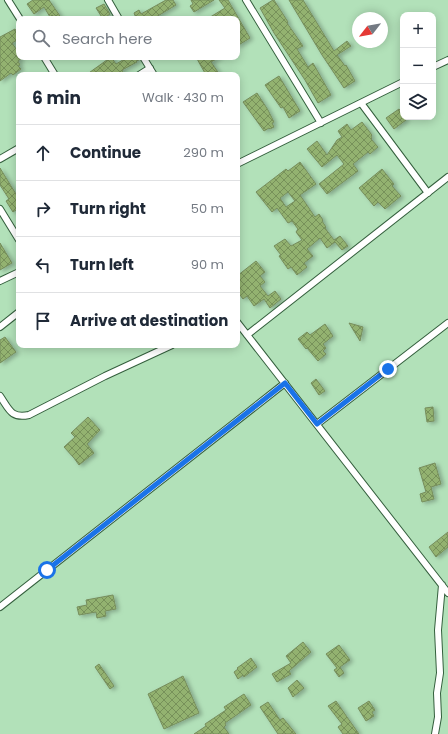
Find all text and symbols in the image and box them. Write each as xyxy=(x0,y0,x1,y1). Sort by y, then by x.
north arrow xyxy=(352,12,388,48)
map controls xyxy=(400,12,436,120)
button: + xyxy=(400,12,436,48)
search box xyxy=(16,16,240,60)
icon: search xyxy=(30,27,52,49)
text: Search here xyxy=(62,28,152,49)
button: − xyxy=(400,48,436,84)
button: layers xyxy=(400,84,436,120)
text: 6 min xyxy=(32,86,81,110)
text: Walk · 430 m xyxy=(142,88,224,107)
icon: ahead xyxy=(32,142,54,164)
text: Continue xyxy=(70,142,141,163)
text: 290 m xyxy=(183,143,224,162)
icon: right xyxy=(32,198,54,220)
text: Turn right xyxy=(70,198,146,219)
text: 50 m xyxy=(191,199,224,218)
icon: left xyxy=(32,254,54,276)
text: Turn left xyxy=(70,254,134,275)
text: 90 m xyxy=(191,255,224,274)
icon: arrive xyxy=(32,310,54,332)
text: Arrive at destination xyxy=(70,310,228,331)
route end xyxy=(379,360,397,378)
route start xyxy=(38,561,56,579)

